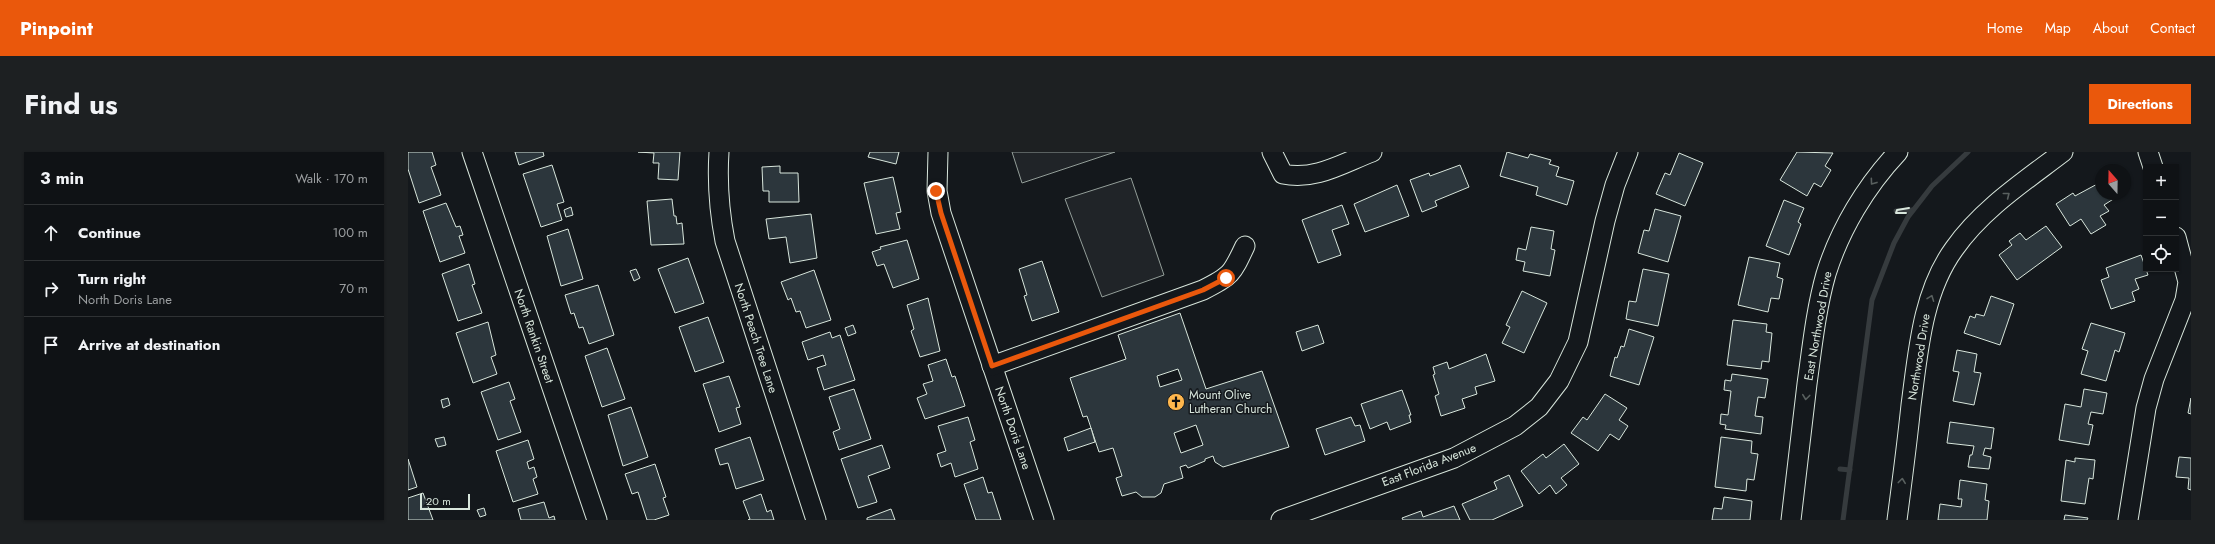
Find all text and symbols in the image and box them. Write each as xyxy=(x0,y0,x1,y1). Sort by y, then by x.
text: Pinpoint xyxy=(20,15,93,42)
text: Home xyxy=(1987,18,2023,38)
text: Map xyxy=(2045,18,2071,38)
text: About xyxy=(2093,18,2128,38)
text: Contact xyxy=(2150,18,2195,38)
text: Find us xyxy=(24,84,118,125)
button: Directions xyxy=(2089,84,2191,124)
north arrow xyxy=(2095,164,2131,200)
map controls xyxy=(2143,164,2179,272)
button: + xyxy=(2143,164,2179,200)
text: 3 min xyxy=(40,166,84,190)
text: Walk · 170 m xyxy=(295,169,368,188)
one-way arrow xyxy=(1870,178,1878,185)
route end xyxy=(927,182,945,200)
one-way arrow xyxy=(2003,193,2010,200)
button: − xyxy=(2143,200,2179,236)
icon: ahead xyxy=(40,222,62,244)
text: Continue xyxy=(78,222,141,244)
text: 100 m xyxy=(333,223,368,242)
button: locate xyxy=(2143,236,2179,272)
text: Turn right xyxy=(78,268,146,290)
route start xyxy=(1217,269,1235,287)
street label: East Northwood Drive xyxy=(1800,270,1836,382)
icon: right xyxy=(40,278,62,300)
text: 70 m xyxy=(339,279,368,298)
street label: North Peach Tree Lane xyxy=(730,281,782,395)
street label: North Rankin Street xyxy=(509,287,559,386)
text: North Doris Lane xyxy=(78,290,172,309)
one-way arrow xyxy=(1926,294,1934,301)
street label: Northwood Drive xyxy=(1903,312,1935,402)
icon: arrive xyxy=(40,334,62,356)
text: Arrive at destination xyxy=(78,334,220,356)
street label: North Doris Lane xyxy=(990,384,1036,472)
place label: Mount Olive Lutheran Church xyxy=(1189,386,1272,418)
church icon: Mount Olive Lutheran Church xyxy=(1166,392,1186,412)
one-way arrow xyxy=(1802,393,1811,400)
street label: East Florida Avenue xyxy=(1379,439,1479,491)
one-way arrow xyxy=(1897,478,1906,484)
scale bar xyxy=(420,492,470,511)
text: 20 m xyxy=(426,493,451,509)

